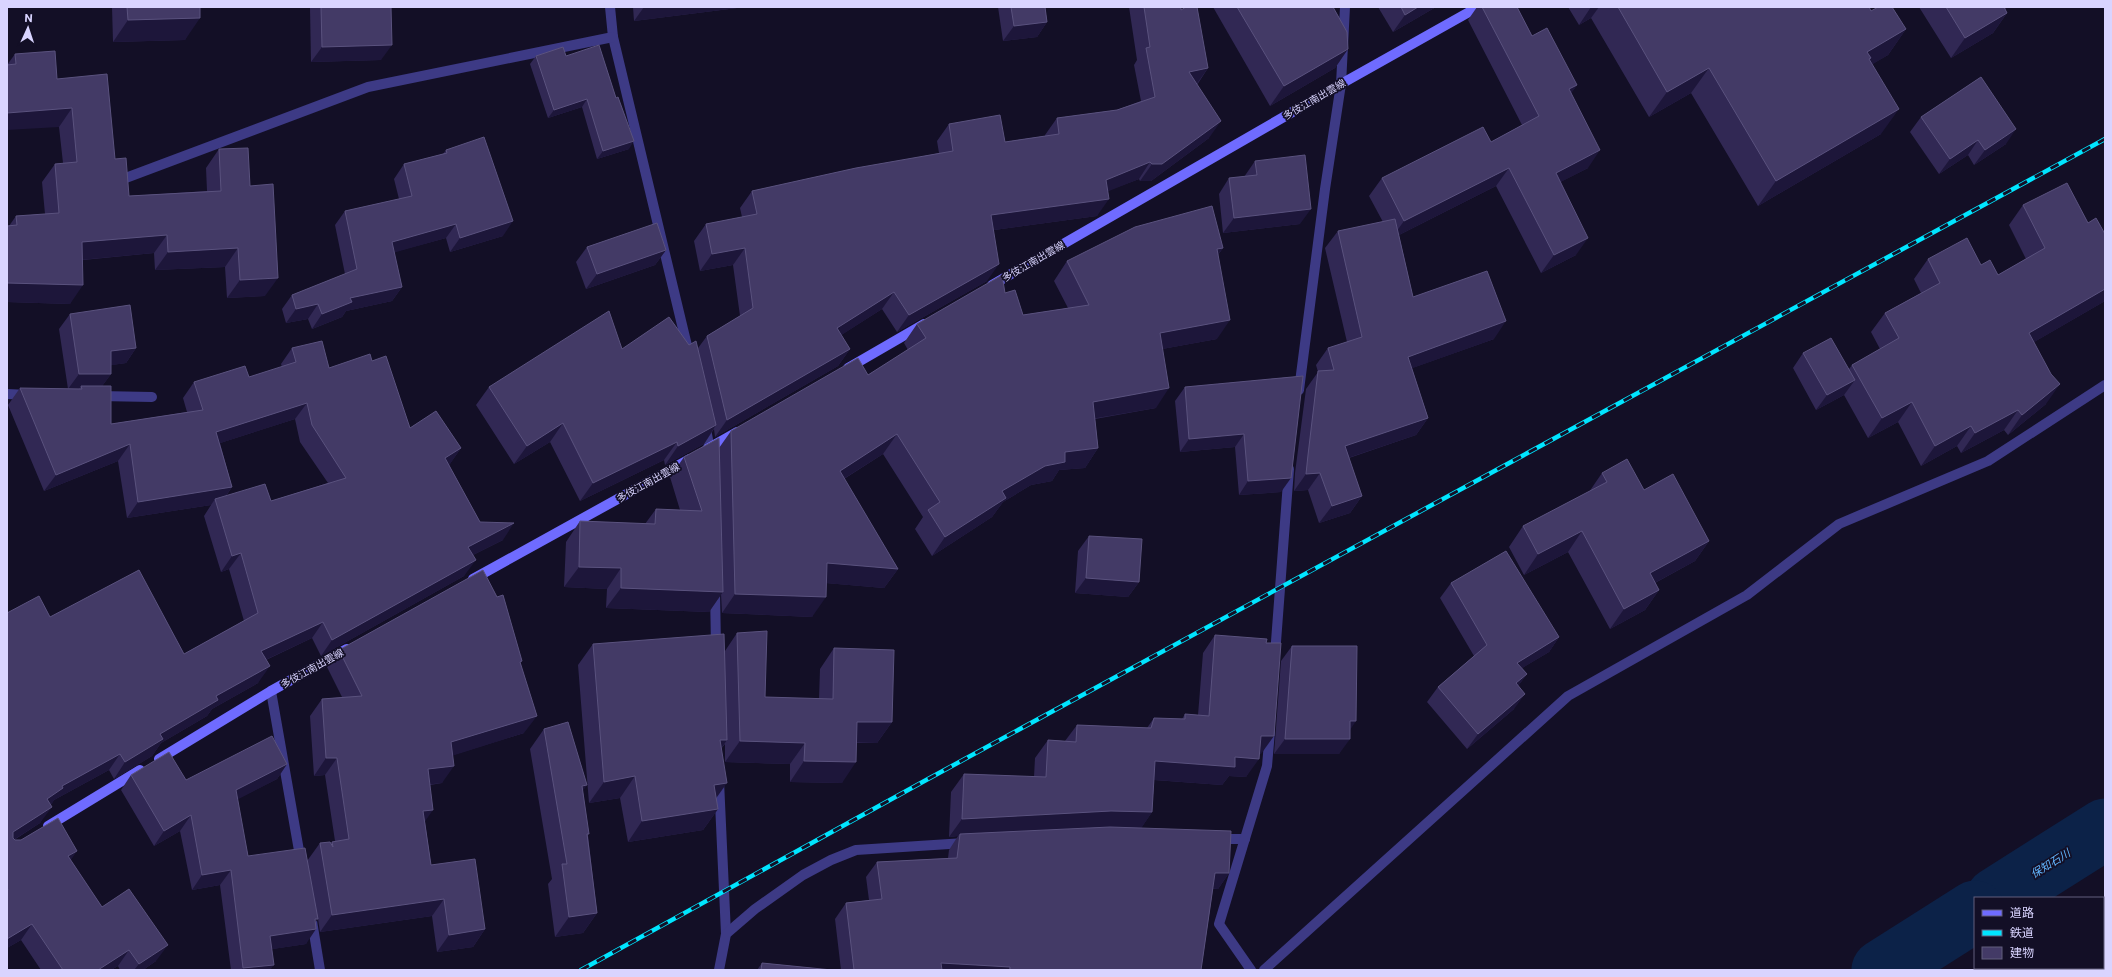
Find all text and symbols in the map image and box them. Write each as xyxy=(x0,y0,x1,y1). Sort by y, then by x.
north arrow xyxy=(8,8,48,48)
text: N xyxy=(24,11,33,24)
street label: 多伎江南出雲線 xyxy=(1281,76,1347,122)
street label: 多伎江南出雲線 xyxy=(1000,238,1066,284)
street label: 多伎江南出雲線 xyxy=(614,460,682,504)
street label: 多伎江南出雲線 xyxy=(278,646,346,690)
water label: 保知石川 xyxy=(2028,845,2073,880)
legend xyxy=(1974,897,2104,969)
text: 道路 xyxy=(2010,905,2034,919)
text: 鉄道 xyxy=(2010,925,2034,939)
text: 建物 xyxy=(2010,945,2034,959)

